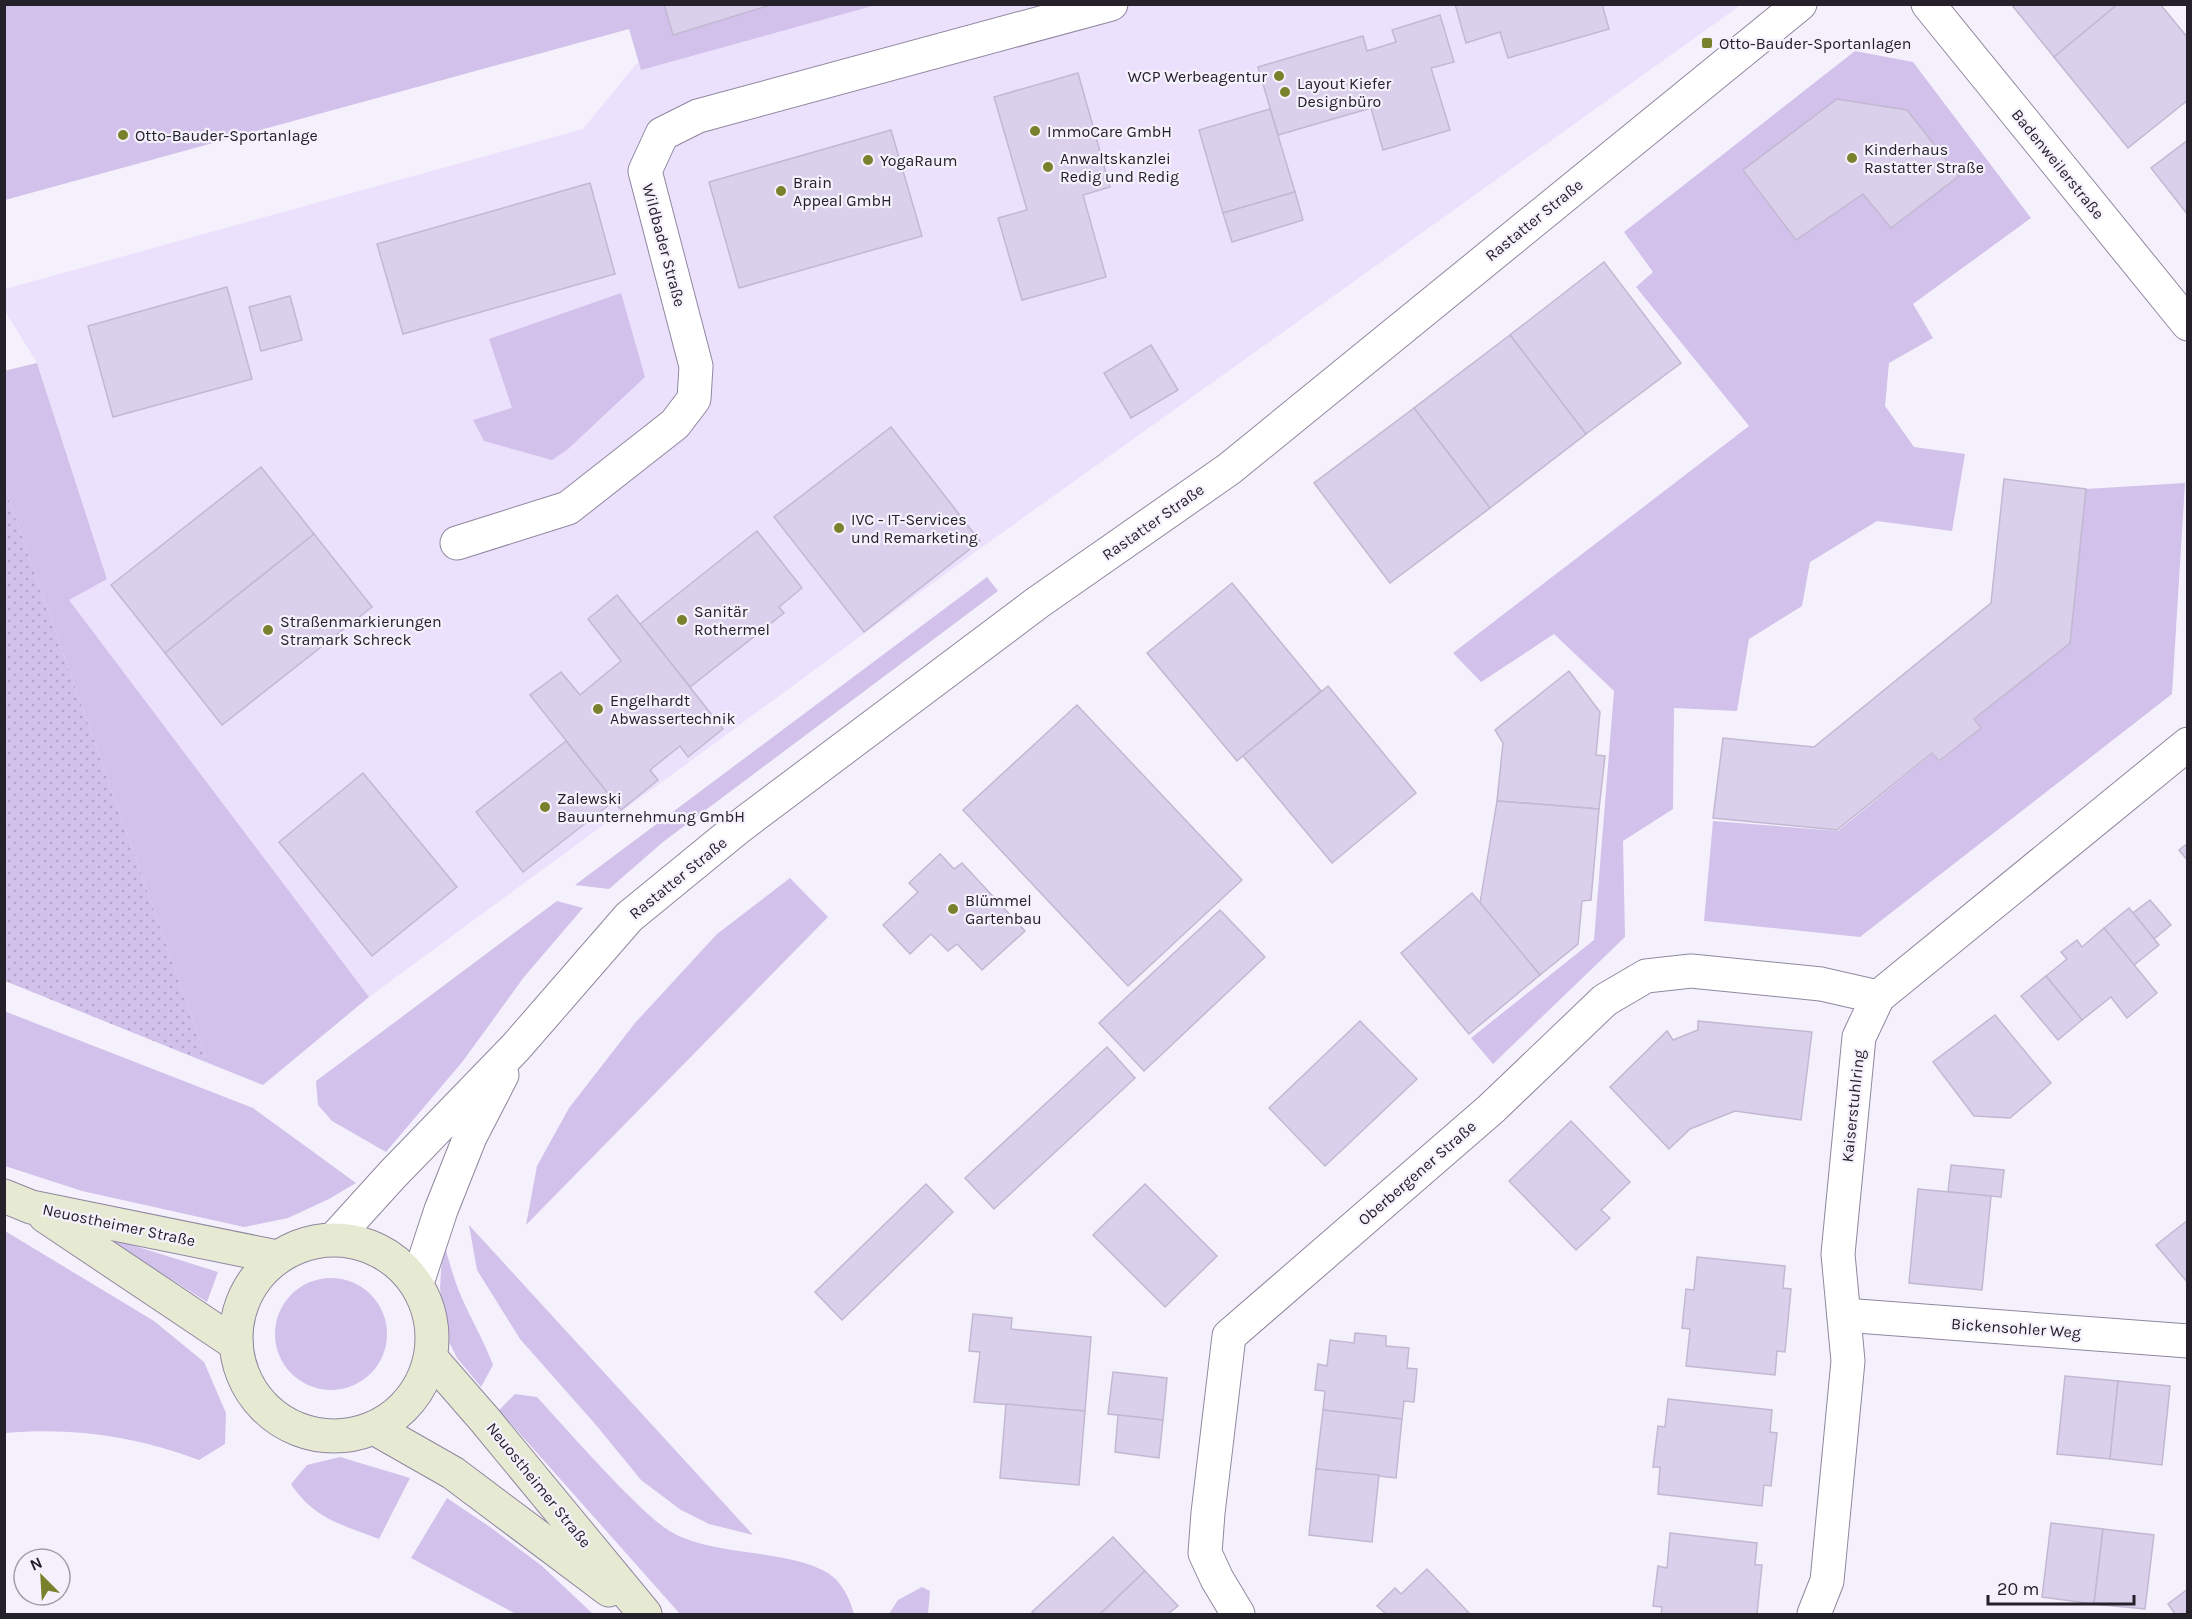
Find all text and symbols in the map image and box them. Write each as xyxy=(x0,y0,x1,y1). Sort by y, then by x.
place label: Otto-Bauder-Sportanlagen xyxy=(1719,34,1911,53)
marker: Otto-Bauder-Sportanlagen xyxy=(1700,36,1714,50)
place label: WCP Werbeagentur xyxy=(1128,67,1267,86)
marker: WCP Werbeagentur xyxy=(1272,69,1286,83)
place label: Layout Kiefer Designbüro xyxy=(1297,74,1391,111)
marker: Layout Kiefer Designbüro xyxy=(1278,85,1292,99)
street label: Badenweilerstraße xyxy=(2008,105,2108,223)
place label: ImmoCare GmbH xyxy=(1047,122,1172,141)
marker: ImmoCare GmbH xyxy=(1028,124,1042,138)
place label: Otto-Bauder-Sportanlage xyxy=(135,126,318,145)
marker: Otto-Bauder-Sportanlage xyxy=(116,128,130,142)
place label: Kinderhaus Rastatter Straße xyxy=(1864,140,1984,177)
place label: Anwaltskanzlei Redig und Redig xyxy=(1060,149,1179,186)
place label: YogaRaum xyxy=(880,151,958,170)
marker: Kinderhaus Rastatter Straße xyxy=(1845,151,1859,165)
marker: YogaRaum xyxy=(861,153,875,167)
marker: Anwaltskanzlei Redig und Redig xyxy=(1041,160,1055,174)
place label: Brain Appeal GmbH xyxy=(793,173,892,210)
street label: Rastatter Straße xyxy=(1481,175,1587,265)
street label: Wildbader Straße xyxy=(638,181,690,309)
marker: Brain Appeal GmbH xyxy=(774,184,788,198)
street label: Rastatter Straße xyxy=(1098,480,1208,564)
place label: IVC - IT-Services und Remarketing xyxy=(851,510,978,547)
marker: IVC - IT-Services und Remarketing xyxy=(832,521,846,535)
place label: Sanitär Rothermel xyxy=(694,602,770,639)
place label: Straßenmarkierungen Stramark Schreck xyxy=(280,612,442,649)
marker: Sanitär Rothermel xyxy=(675,613,689,627)
marker: Straßenmarkierungen Stramark Schreck xyxy=(261,623,275,637)
place label: Engelhardt Abwassertechnik xyxy=(610,691,735,728)
marker: Engelhardt Abwassertechnik xyxy=(591,702,605,716)
place label: Zalewski Bauunternehmung GmbH xyxy=(557,789,745,826)
marker: Zalewski Bauunternehmung GmbH xyxy=(538,800,552,814)
street label: Rastatter Straße xyxy=(625,833,731,923)
place label: Blümmel Gartenbau xyxy=(965,891,1042,928)
marker: Blümmel Gartenbau xyxy=(946,902,960,916)
street label: Kaiserstuhlring xyxy=(1838,1049,1868,1163)
street label: Oberbergener Straße xyxy=(1354,1117,1480,1229)
street label: Neuostheimer Straße xyxy=(41,1200,197,1250)
street label: Bickensohler Weg xyxy=(1951,1314,2081,1342)
street label: Neuostheimer Straße xyxy=(483,1419,595,1551)
north arrow xyxy=(12,1547,72,1607)
text: N xyxy=(27,1553,45,1575)
scale bar xyxy=(1988,1568,2134,1606)
text: 20 m xyxy=(1997,1578,2039,1600)

